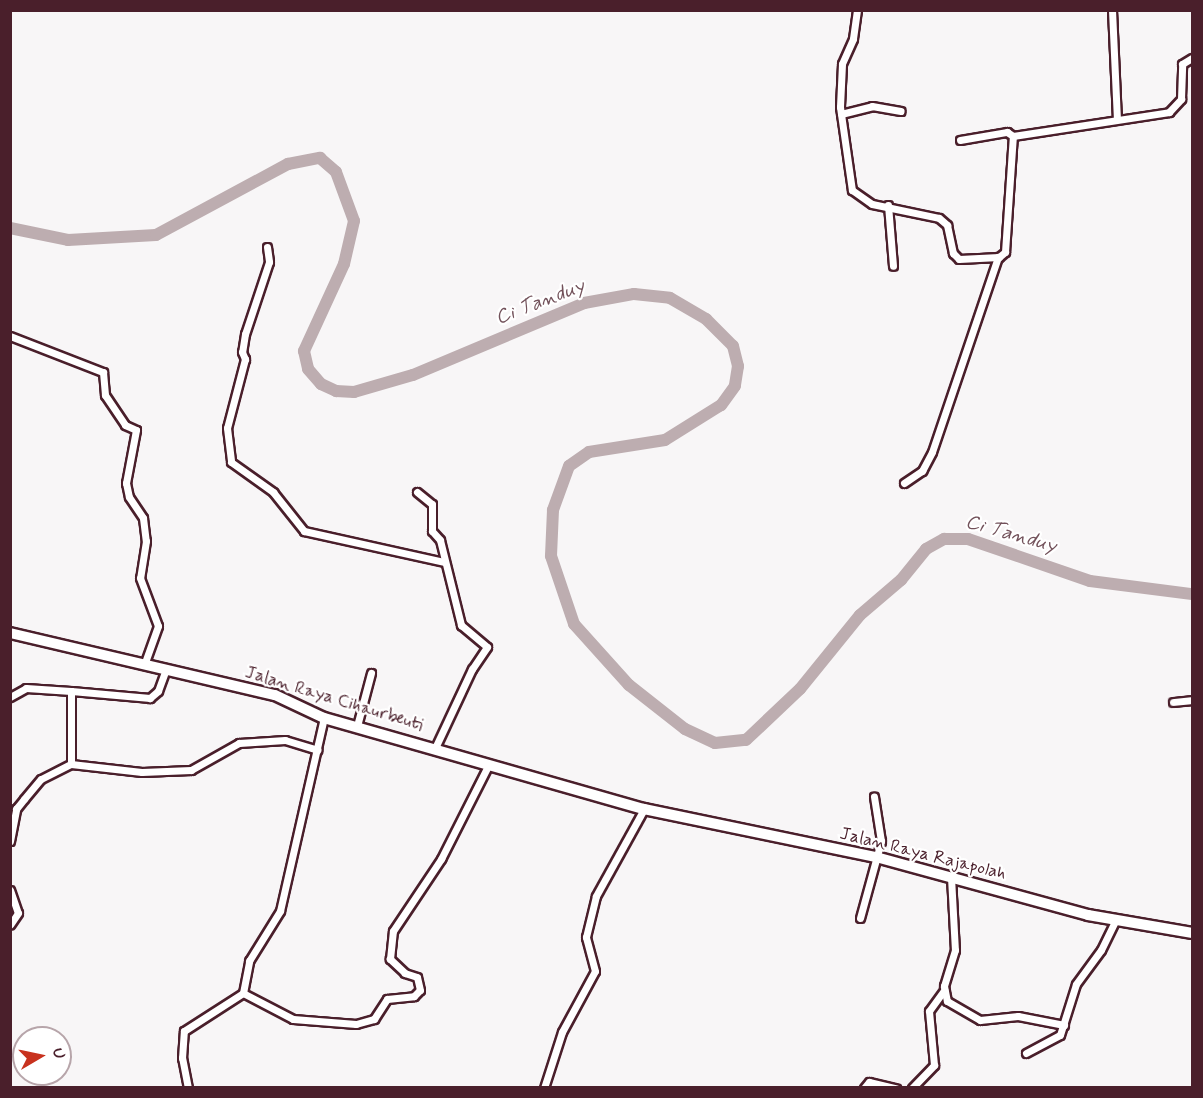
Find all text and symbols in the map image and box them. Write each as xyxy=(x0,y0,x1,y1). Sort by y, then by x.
water label: Ci Tanduy xyxy=(498,276,582,328)
water label: Ci Tanduy xyxy=(969,511,1053,557)
street label: Jalan Raya Cihaurbeuti xyxy=(242,662,426,736)
street label: Jalan Raya Rajapolah xyxy=(839,823,1007,885)
north arrow xyxy=(12,1026,72,1086)
text: U xyxy=(47,1047,69,1060)

